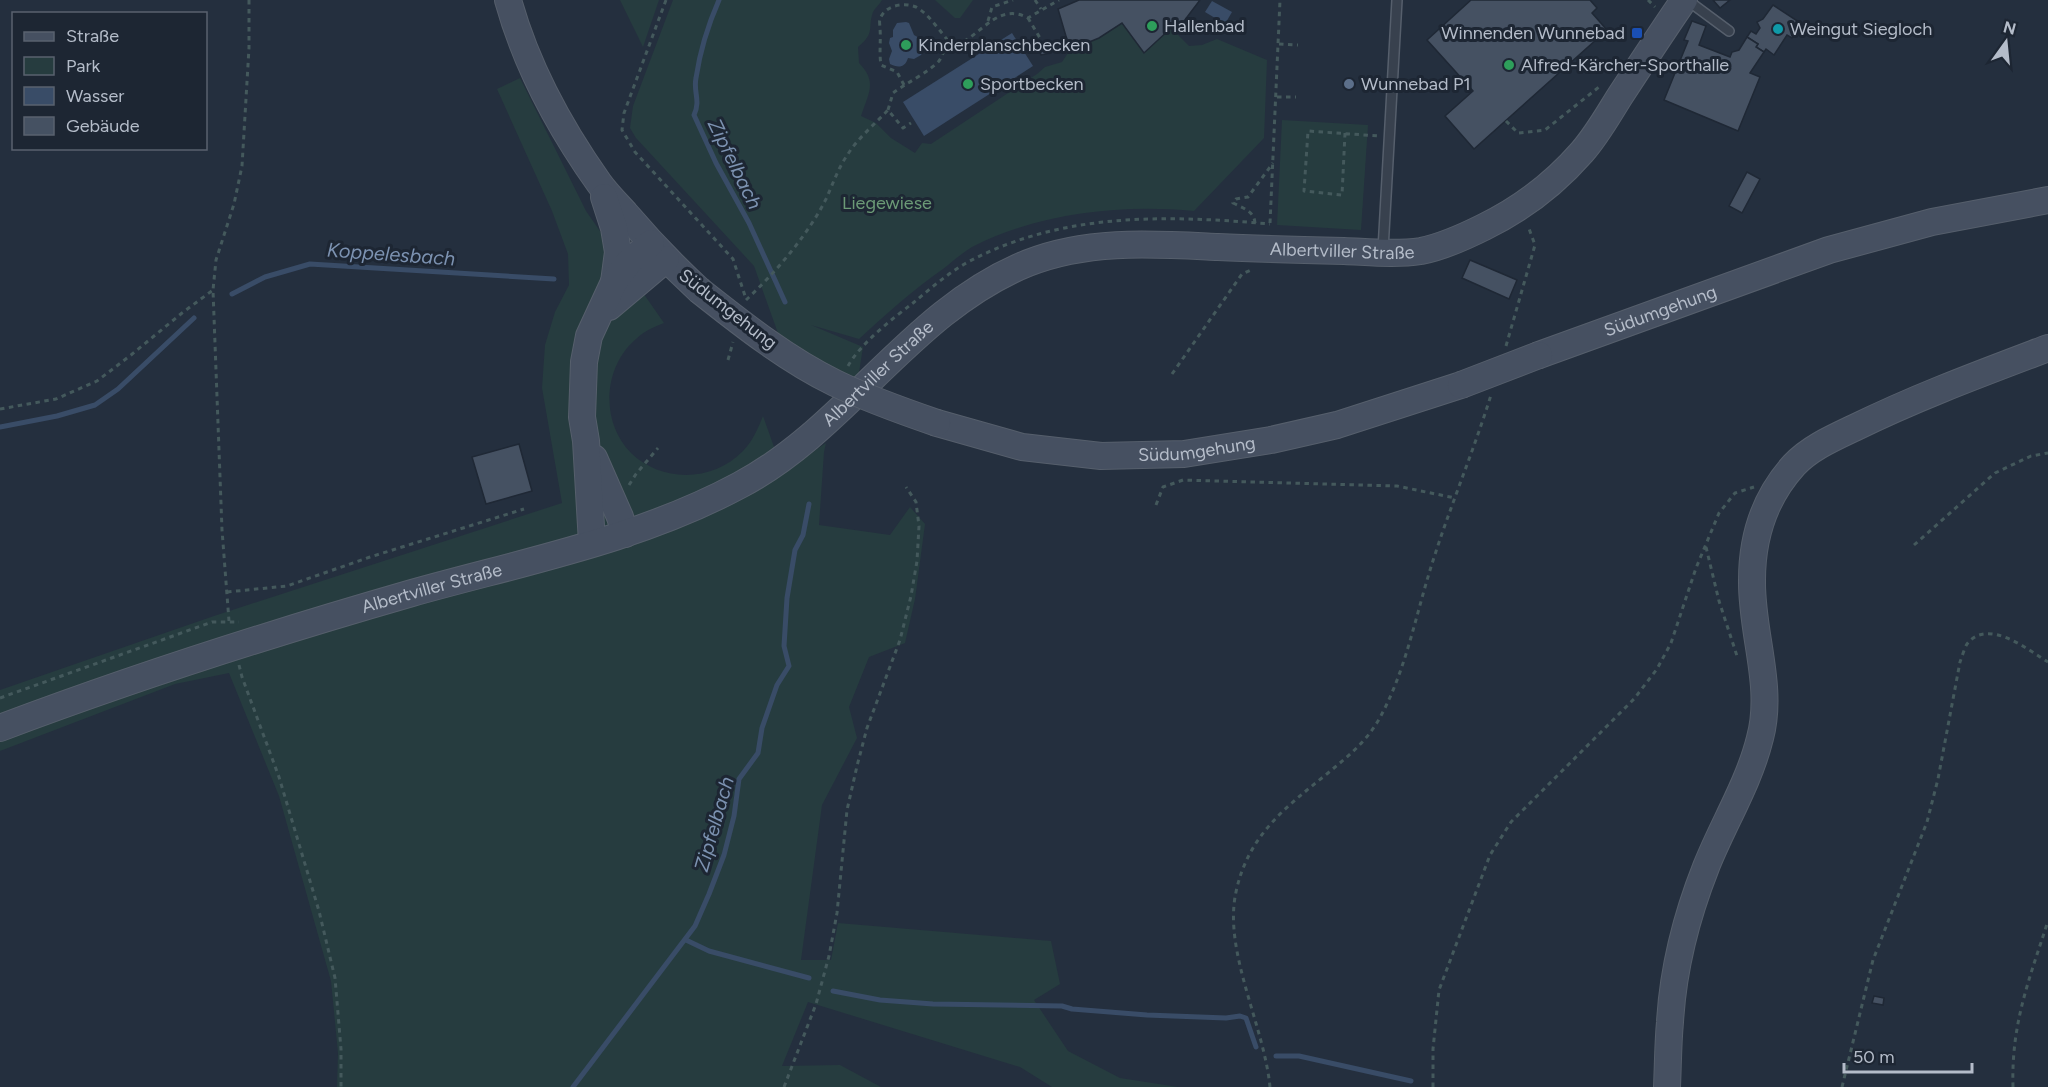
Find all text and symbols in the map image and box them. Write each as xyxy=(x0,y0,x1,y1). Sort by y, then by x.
legend xyxy=(12,12,207,150)
north arrow xyxy=(1976,12,2036,72)
place label: Hallenbad xyxy=(1164,15,1245,37)
text: N xyxy=(2001,17,2018,39)
place label: Weingut Siegloch xyxy=(1790,18,1932,40)
marker: Hallenbad xyxy=(1145,19,1159,33)
place label: Winnenden Wunnebad xyxy=(1441,22,1625,44)
marker: Weingut Siegloch xyxy=(1771,22,1785,36)
text: Straße xyxy=(66,25,119,47)
marker: Winnenden Wunnebad xyxy=(1630,26,1644,40)
place label: Kinderplanschbecken xyxy=(918,34,1090,56)
marker: Kinderplanschbecken xyxy=(899,38,913,52)
place label: Alfred-Kärcher-Sporthalle xyxy=(1521,54,1729,76)
text: Park xyxy=(66,55,101,77)
marker: Alfred-Kärcher-Sporthalle xyxy=(1502,58,1516,72)
place label: Sportbecken xyxy=(980,73,1084,95)
place label: Wunnebad P1 xyxy=(1361,73,1471,95)
marker: Sportbecken xyxy=(961,77,975,91)
marker: Wunnebad P1 xyxy=(1342,77,1356,91)
text: Wasser xyxy=(66,85,124,107)
text: Gebäude xyxy=(66,115,140,137)
water label: Zipfelbach xyxy=(703,115,767,213)
park label: Liegewiese xyxy=(842,192,932,214)
water label: Koppelesbach xyxy=(326,238,456,270)
street label: Albertviller Straße xyxy=(1270,238,1415,264)
street label: Südumgehung xyxy=(675,264,781,354)
street label: Südumgehung xyxy=(1601,281,1720,342)
street label: Albertviller Straße xyxy=(818,316,938,431)
street label: Südumgehung xyxy=(1138,432,1257,466)
street label: Albertviller Straße xyxy=(359,558,504,618)
water label: Zipfelbach xyxy=(689,774,739,874)
scale bar xyxy=(1844,1036,1972,1074)
text: 50 m xyxy=(1853,1046,1895,1068)

